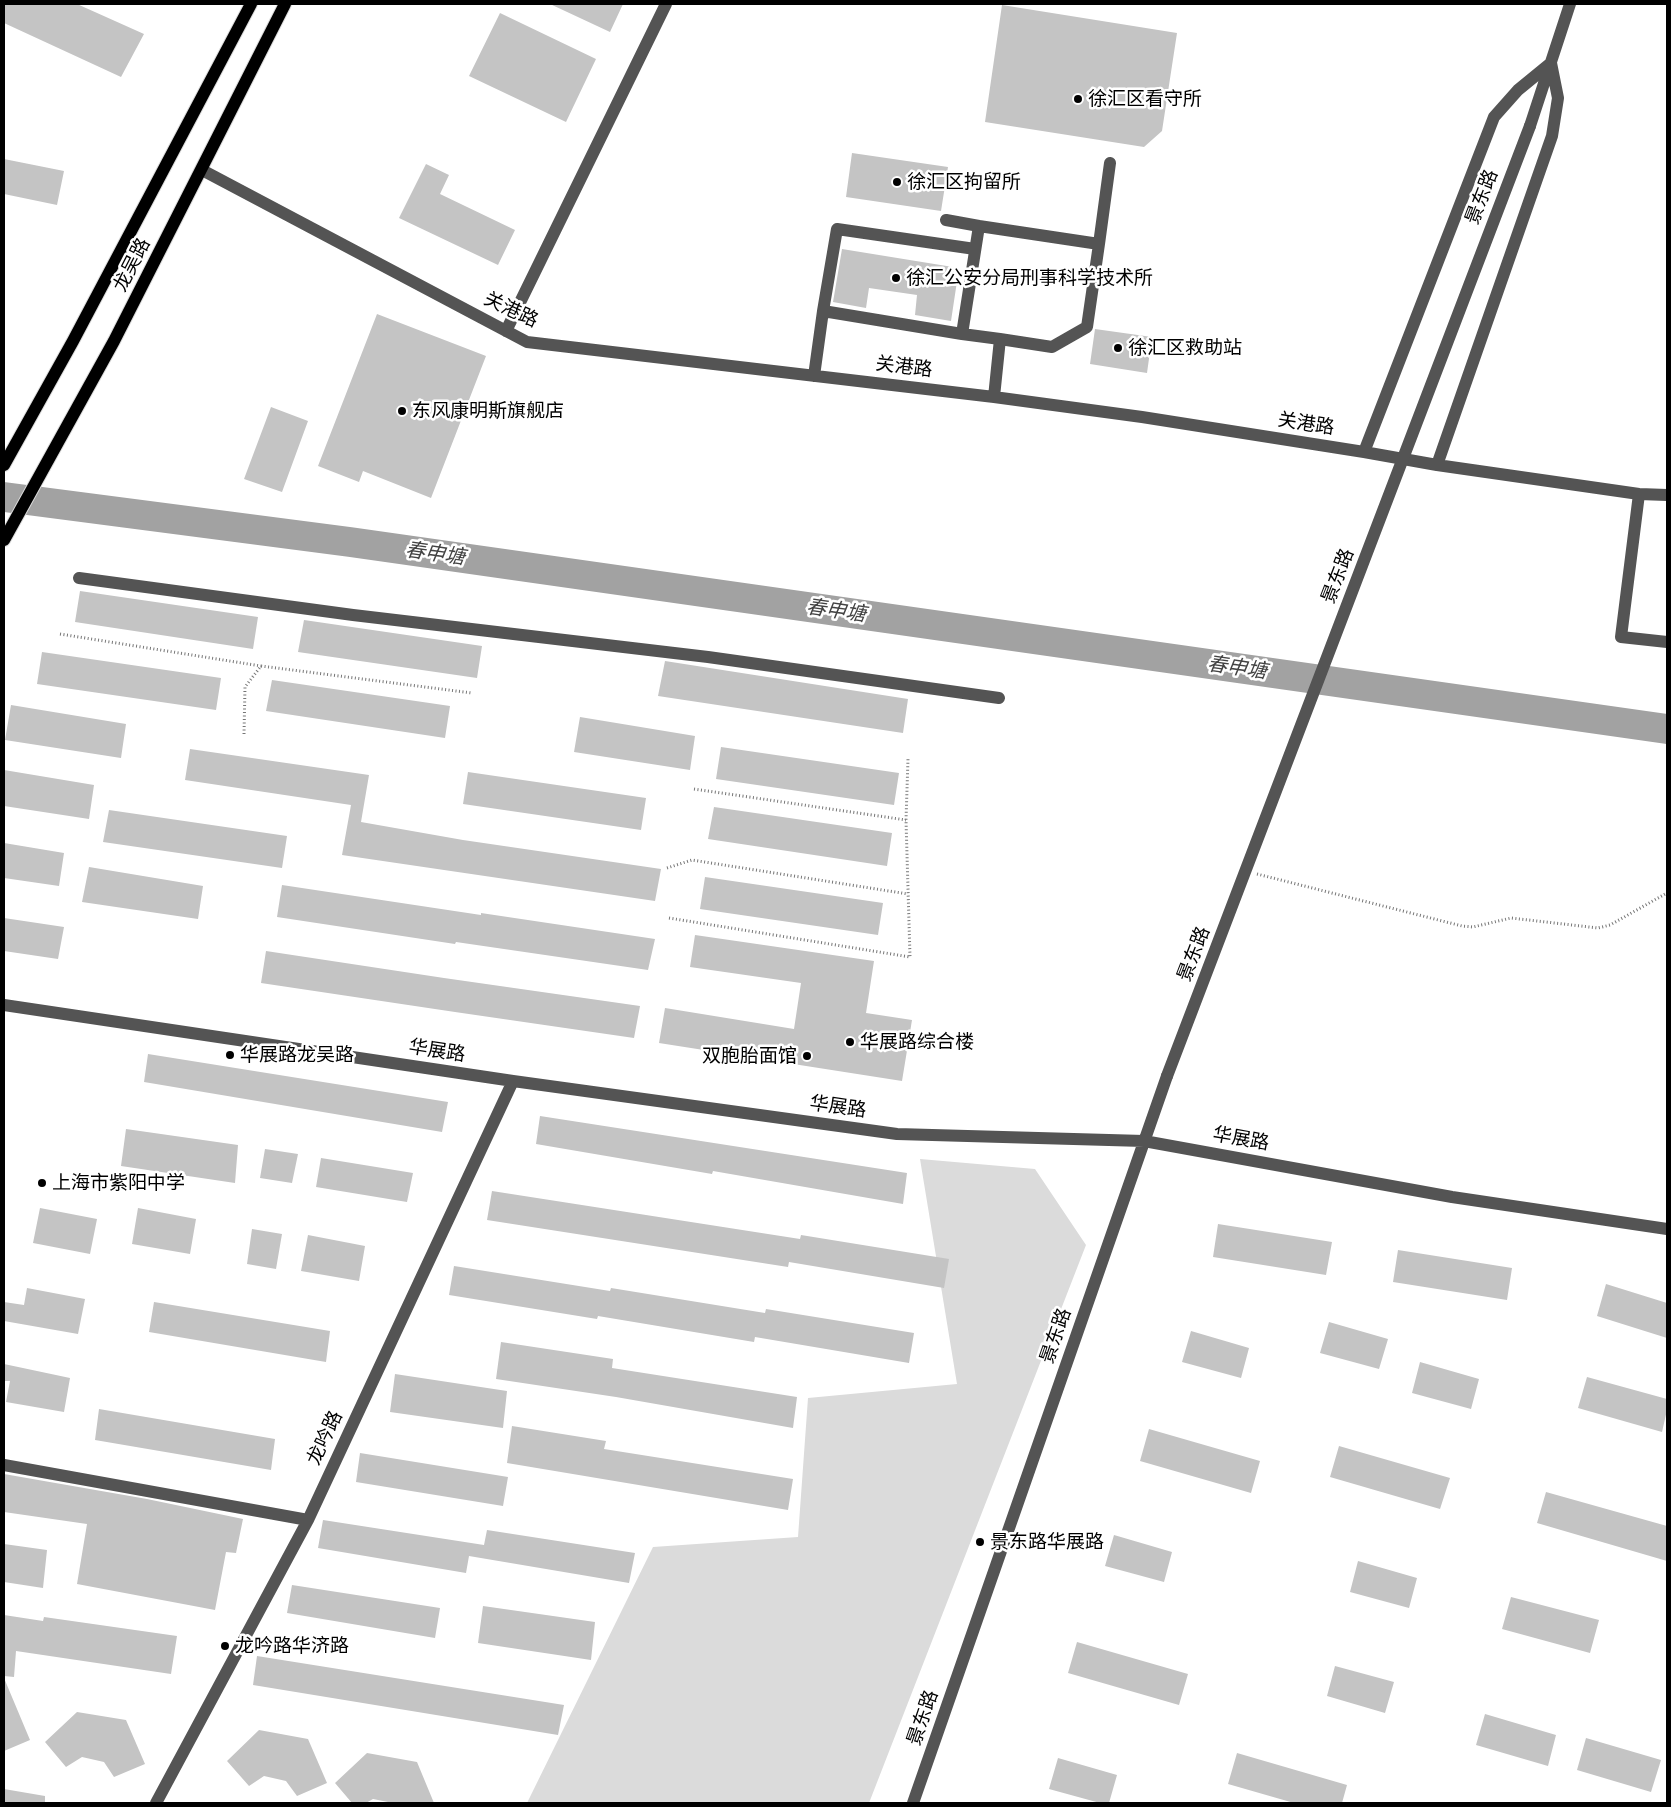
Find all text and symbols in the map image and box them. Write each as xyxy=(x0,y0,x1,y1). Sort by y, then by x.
place label: 徐汇区看守所 xyxy=(1088,88,1202,110)
marker: 徐汇区看守所 xyxy=(1072,93,1084,105)
street label: 景东路 xyxy=(1461,166,1503,228)
place label: 徐汇区拘留所 xyxy=(907,171,1021,193)
marker: 徐汇区拘留所 xyxy=(891,176,903,188)
street label: 龙吴路 xyxy=(109,234,155,296)
place label: 徐汇公安分局刑事科学技术所 xyxy=(906,267,1153,289)
marker: 徐汇公安分局刑事科学技术所 xyxy=(890,272,902,284)
street label: 关港路 xyxy=(480,288,542,332)
place label: 徐汇区救助站 xyxy=(1128,337,1242,359)
marker: 徐汇区救助站 xyxy=(1112,342,1124,354)
street label: 关港路 xyxy=(874,352,934,382)
place label: 东风康明斯旗舰店 xyxy=(412,400,564,422)
marker: 东风康明斯旗舰店 xyxy=(396,405,408,417)
street label: 关港路 xyxy=(1276,408,1336,440)
water label: 春申塘 xyxy=(404,538,466,570)
street label: 景东路 xyxy=(1317,545,1359,607)
water label: 春申塘 xyxy=(805,595,867,627)
water label: 春申塘 xyxy=(1206,652,1268,684)
street label: 景东路 xyxy=(1173,923,1215,985)
place label: 华展路综合楼 xyxy=(860,1031,974,1053)
street label: 华展路 xyxy=(407,1035,467,1067)
marker: 华展路综合楼 xyxy=(844,1036,856,1048)
place label: 华展路龙吴路 xyxy=(240,1044,354,1066)
place label: 双胞胎面馆 xyxy=(702,1045,797,1067)
marker: 华展路龙吴路 xyxy=(224,1049,236,1061)
marker: 双胞胎面馆 xyxy=(801,1050,813,1062)
street label: 华展路 xyxy=(808,1092,868,1122)
street label: 华展路 xyxy=(1211,1123,1271,1155)
place label: 上海市紫阳中学 xyxy=(52,1172,185,1194)
marker: 上海市紫阳中学 xyxy=(36,1177,48,1189)
street label: 景东路 xyxy=(1036,1305,1076,1367)
street label: 龙吟路 xyxy=(303,1407,347,1469)
place label: 景东路华展路 xyxy=(990,1531,1104,1553)
marker: 景东路华展路 xyxy=(974,1536,986,1548)
place label: 龙吟路华济路 xyxy=(235,1635,349,1657)
marker: 龙吟路华济路 xyxy=(219,1640,231,1652)
street label: 景东路 xyxy=(903,1687,943,1749)

